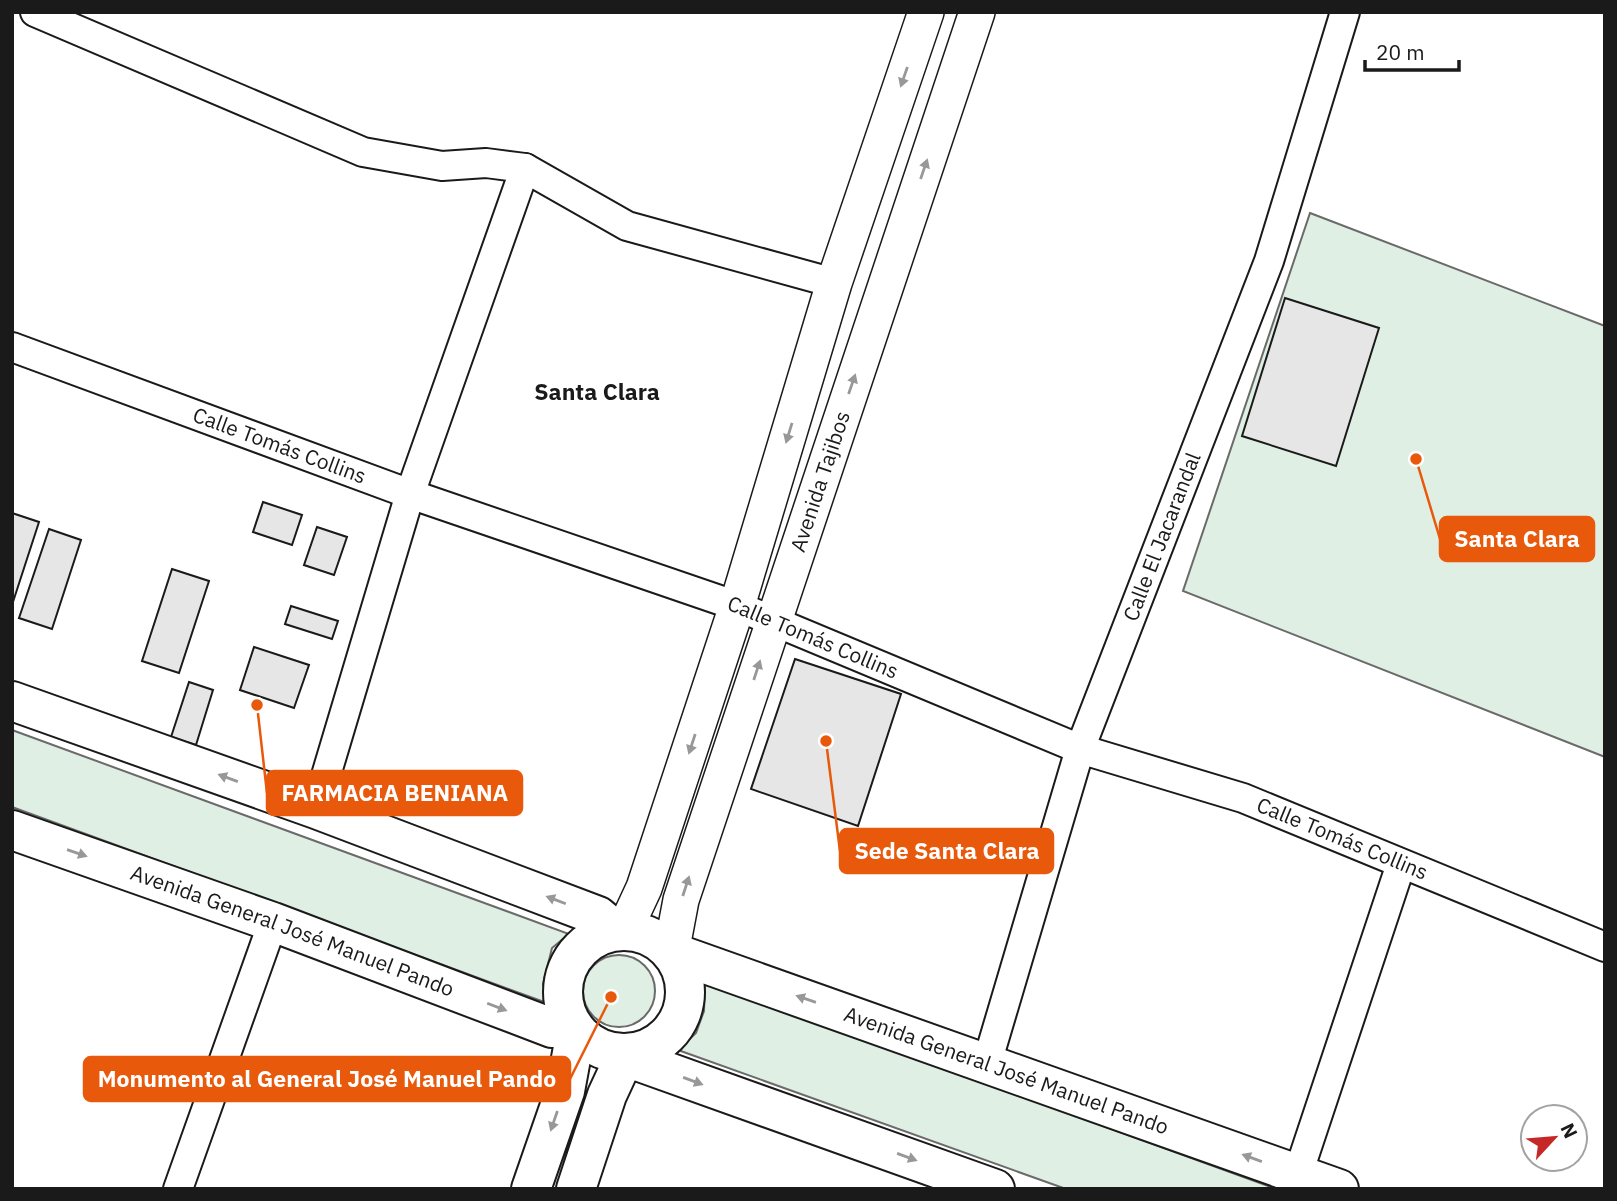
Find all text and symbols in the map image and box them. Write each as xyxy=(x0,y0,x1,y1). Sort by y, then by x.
scale bar xyxy=(1365,28,1460,72)
text: 20 m xyxy=(1376,38,1425,66)
one-way arrow xyxy=(899,66,909,87)
one-way arrow xyxy=(920,158,930,179)
one-way arrow xyxy=(847,374,858,395)
district label: Santa Clara xyxy=(534,376,660,406)
street label: Calle Tomás Collins xyxy=(189,400,370,490)
street label: Avenida Tajibos xyxy=(783,407,856,555)
one-way arrow xyxy=(783,423,794,444)
street label: Calle El Jacarandal xyxy=(1116,448,1207,625)
callout: Santa Clara xyxy=(1440,517,1594,561)
text: Santa Clara xyxy=(1454,523,1580,553)
street label: Calle Tomás Collins xyxy=(724,589,903,685)
one-way arrow xyxy=(752,659,763,680)
one-way arrow xyxy=(686,733,696,754)
callout: FARMACIA BENIANA xyxy=(267,771,522,815)
one-way arrow xyxy=(218,772,239,783)
text: FARMACIA BENIANA xyxy=(282,777,509,807)
street label: Calle Tomás Collins xyxy=(1253,790,1432,886)
callout: Sede Santa Clara xyxy=(840,829,1053,873)
text: Sede Santa Clara xyxy=(854,835,1040,865)
one-way arrow xyxy=(66,848,87,859)
street label: Avenida General José Manuel Pando xyxy=(127,858,458,1003)
one-way arrow xyxy=(681,875,692,896)
one-way arrow xyxy=(545,895,566,906)
one-way arrow xyxy=(796,993,817,1004)
street label: Avenida General José Manuel Pando xyxy=(840,999,1173,1140)
one-way arrow xyxy=(487,1002,508,1013)
callout: Monumento al General José Manuel Pando xyxy=(84,1057,570,1101)
text: Monumento al General José Manuel Pando xyxy=(98,1063,556,1093)
one-way arrow xyxy=(682,1076,703,1087)
north arrow xyxy=(1519,1103,1589,1173)
one-way arrow xyxy=(549,1110,560,1131)
text: N xyxy=(1555,1119,1583,1142)
one-way arrow xyxy=(897,1152,918,1163)
one-way arrow xyxy=(1241,1152,1262,1163)

